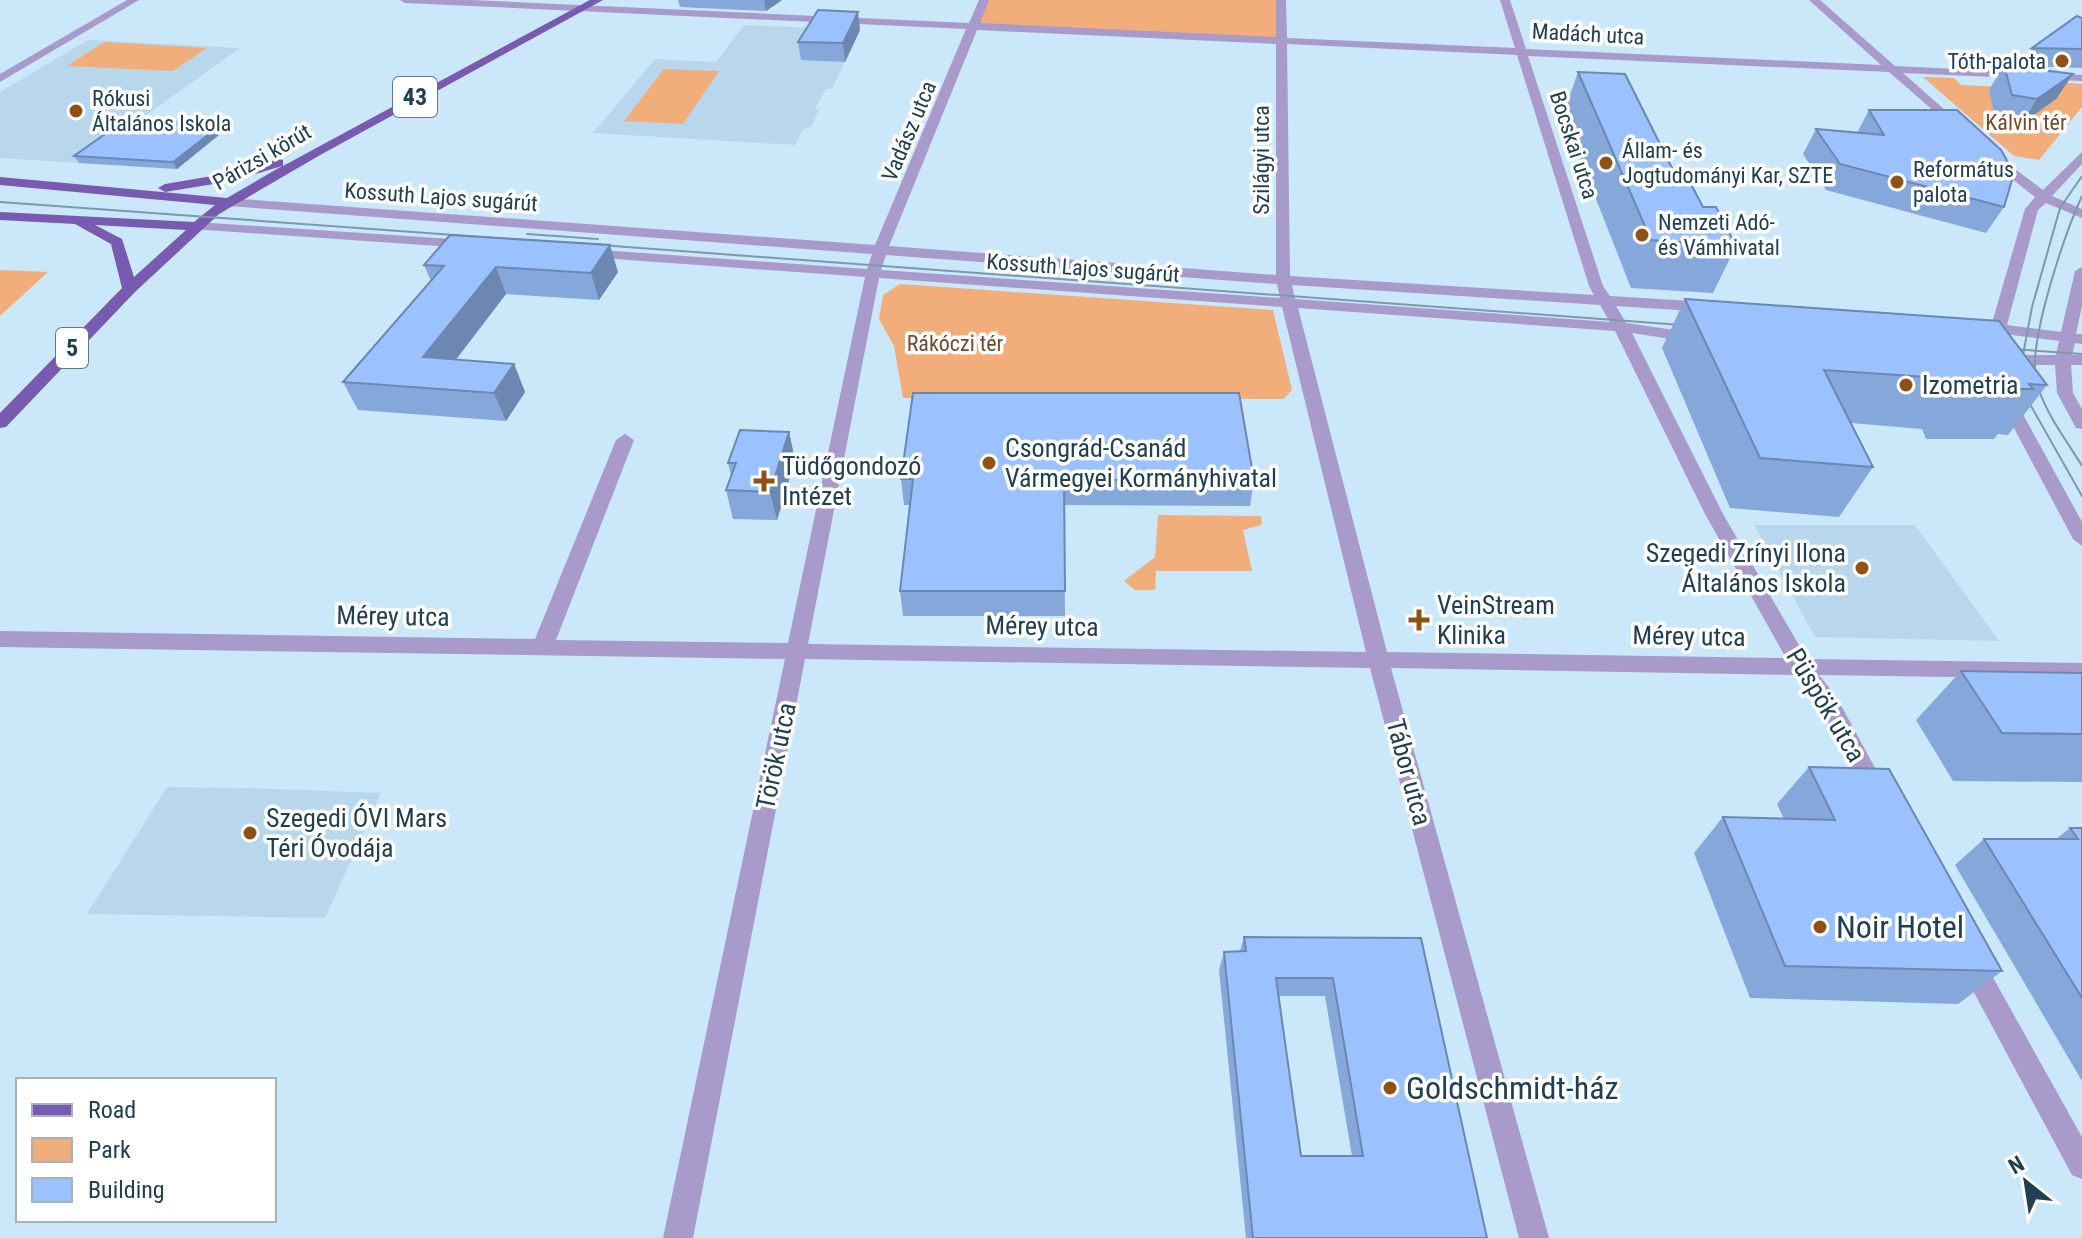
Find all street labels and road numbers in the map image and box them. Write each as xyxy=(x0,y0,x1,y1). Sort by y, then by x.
street label: Madách utca xyxy=(1531,19,1645,49)
road number: 43 xyxy=(393,77,437,117)
street label: Vadász utca xyxy=(877,77,941,185)
street label: Bocskai utca xyxy=(1545,88,1603,202)
street label: Szilágyi utca xyxy=(1249,105,1274,215)
street label: Párizsi körút xyxy=(209,119,315,195)
street label: Kossuth Lajos sugárút xyxy=(344,178,538,216)
street label: Kossuth Lajos sugárút xyxy=(986,249,1180,287)
road number: 5 xyxy=(56,328,88,368)
street label: Mérey utca xyxy=(336,600,450,632)
street label: Mérey utca xyxy=(985,610,1099,642)
street label: Mérey utca xyxy=(1632,620,1746,652)
street label: Püspök utca xyxy=(1780,643,1872,767)
street label: Török utca xyxy=(750,700,802,812)
street label: Tábor utca xyxy=(1380,715,1438,829)

